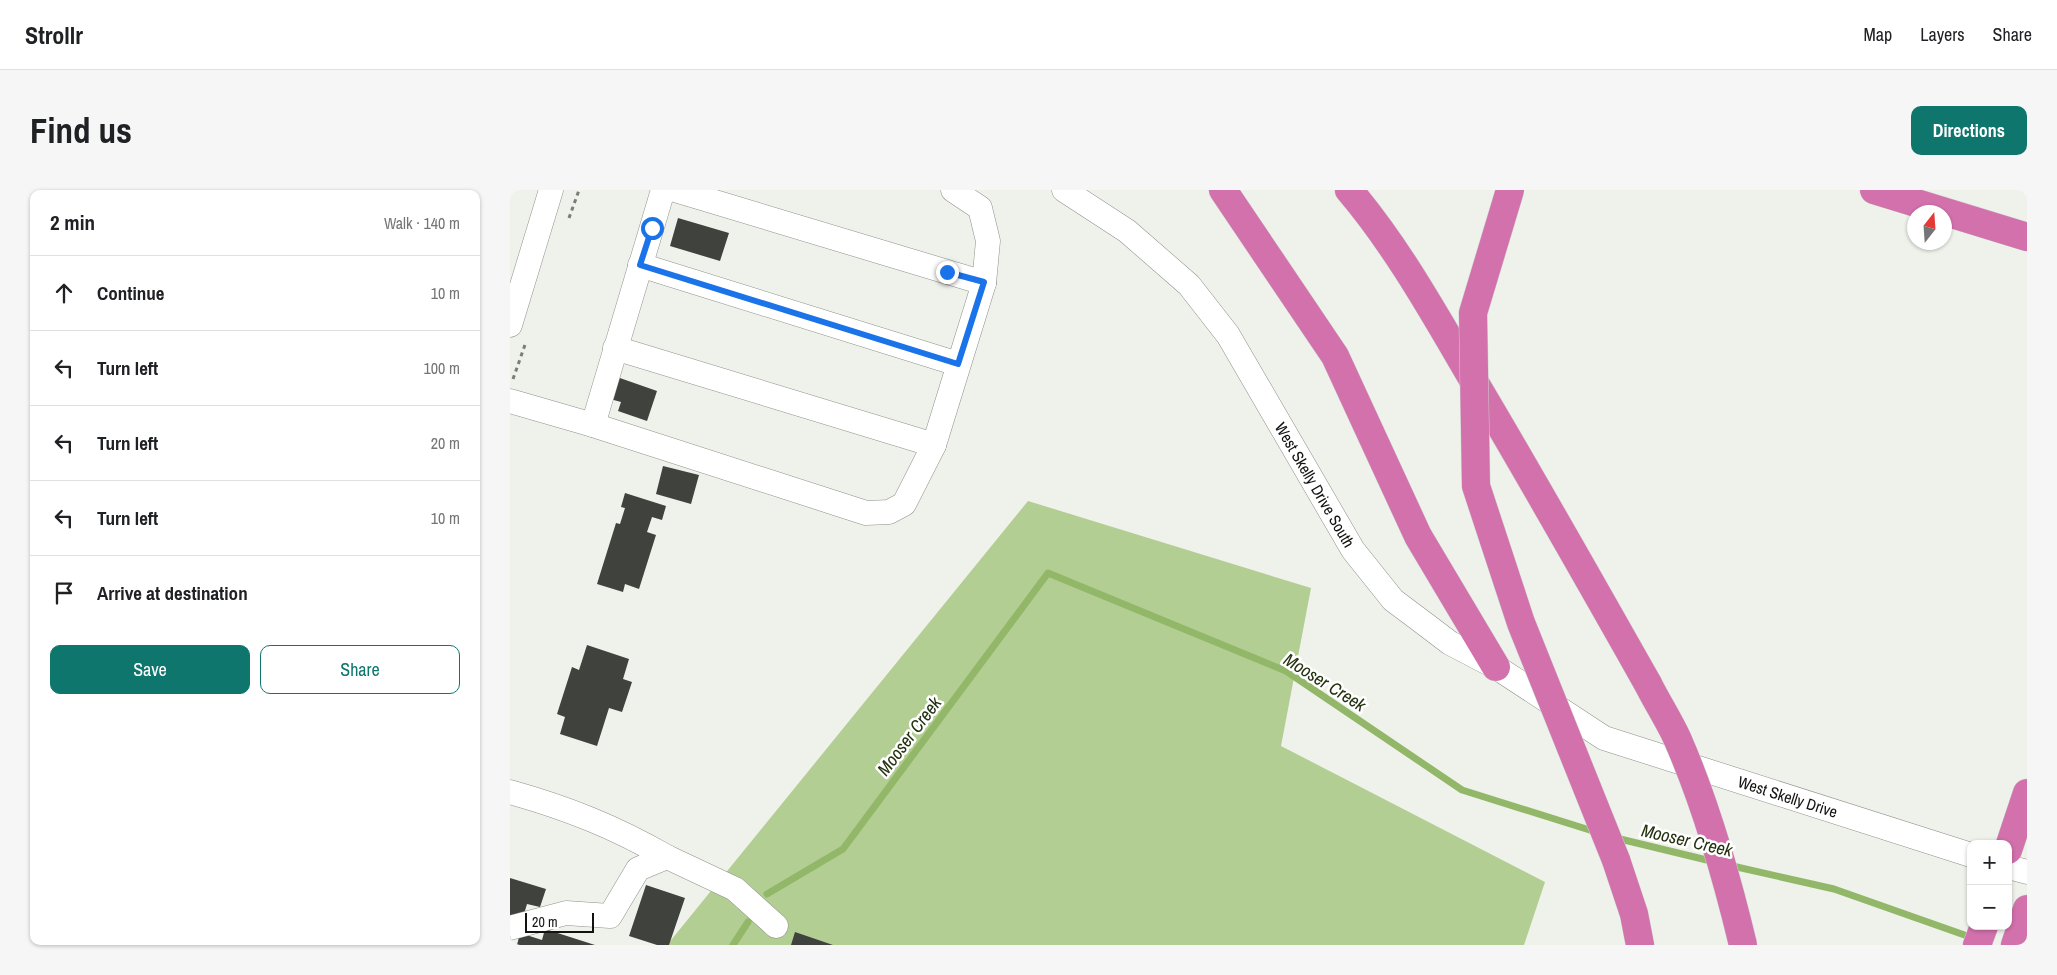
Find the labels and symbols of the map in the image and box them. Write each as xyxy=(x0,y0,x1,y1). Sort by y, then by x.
north arrow xyxy=(1907,205,1952,250)
route start xyxy=(641,217,664,240)
route end xyxy=(936,261,959,284)
street label: West Skelly Drive South xyxy=(1270,418,1360,551)
water label: Mooser Creek xyxy=(1279,647,1371,717)
water label: Mooser Creek xyxy=(871,691,947,781)
street label: West Skelly Drive xyxy=(1735,770,1840,823)
water label: Mooser Creek xyxy=(1639,817,1736,863)
scale bar xyxy=(525,910,594,933)

